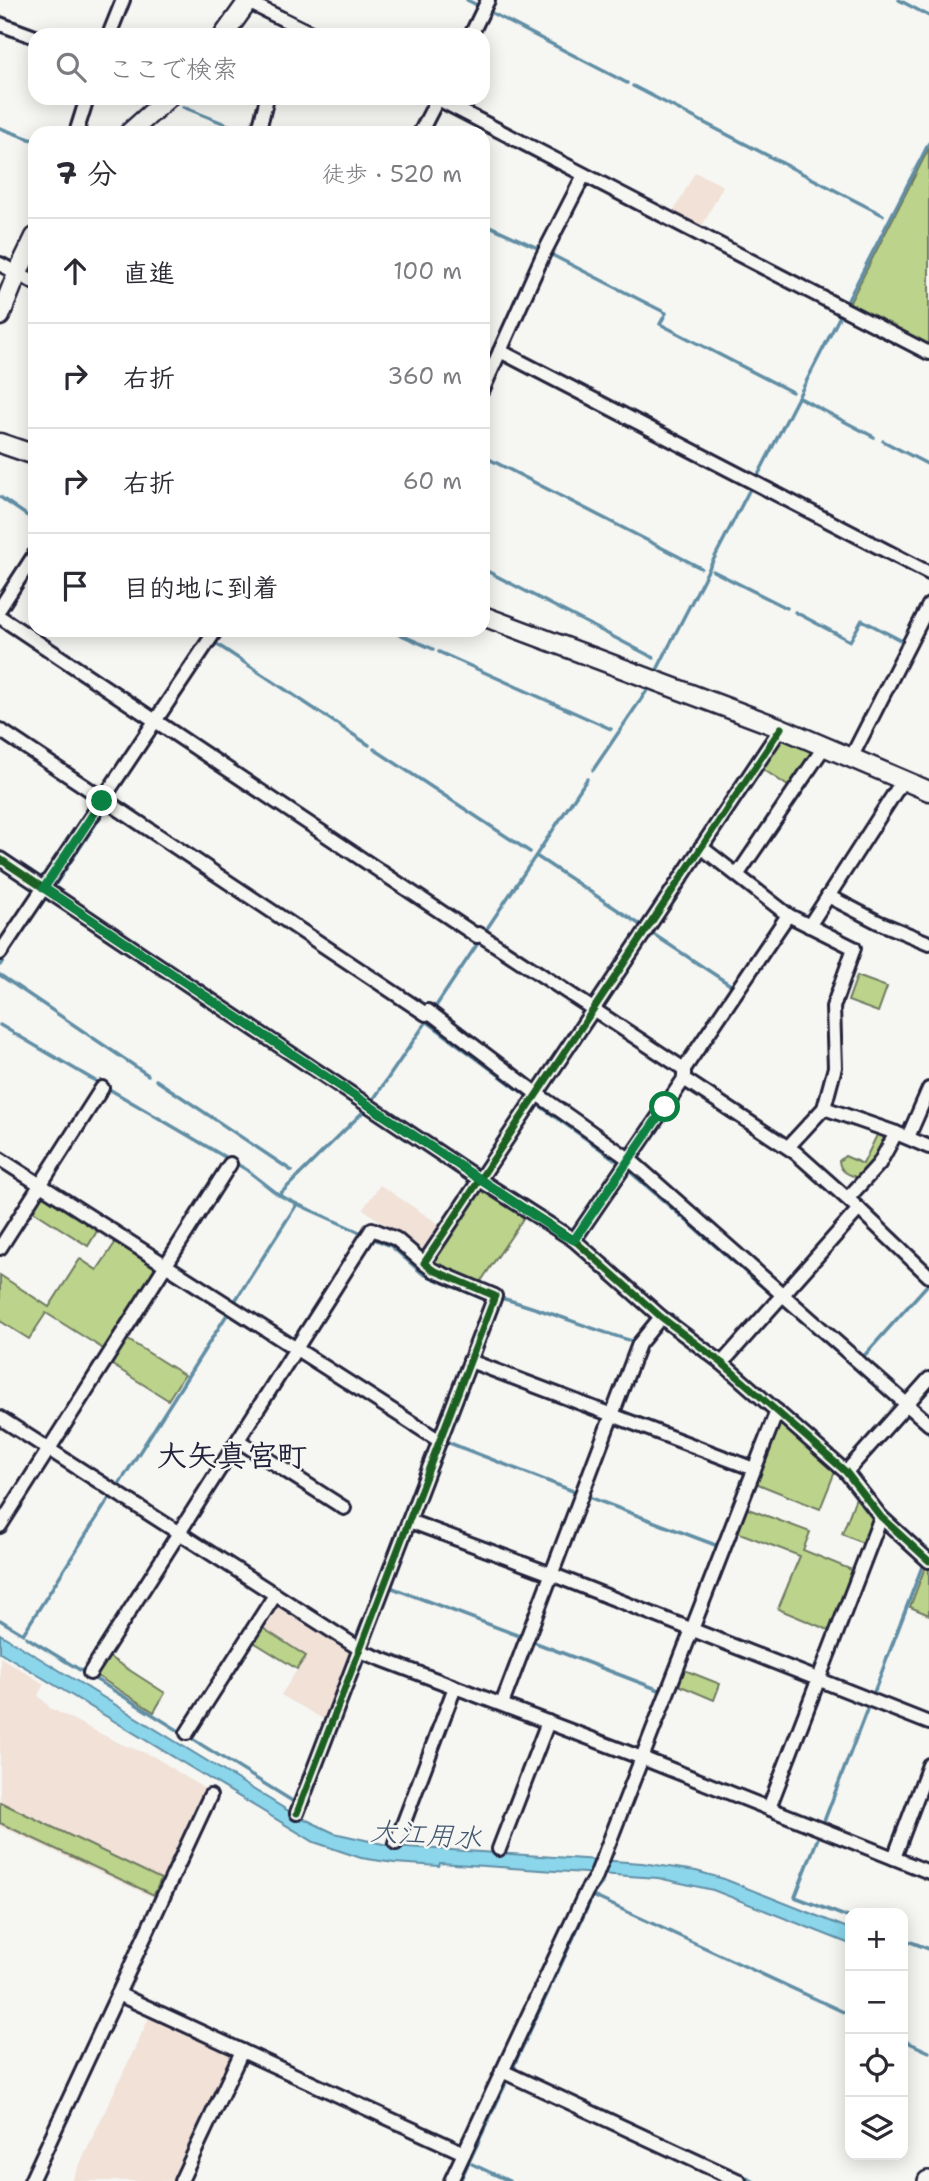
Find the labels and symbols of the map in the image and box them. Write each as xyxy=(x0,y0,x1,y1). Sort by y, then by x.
route end xyxy=(86,785,117,816)
route start xyxy=(649,1091,680,1122)
district label: 大矢真宮町 xyxy=(157,1435,307,1476)
water label: 大江用水 xyxy=(369,1811,483,1857)

